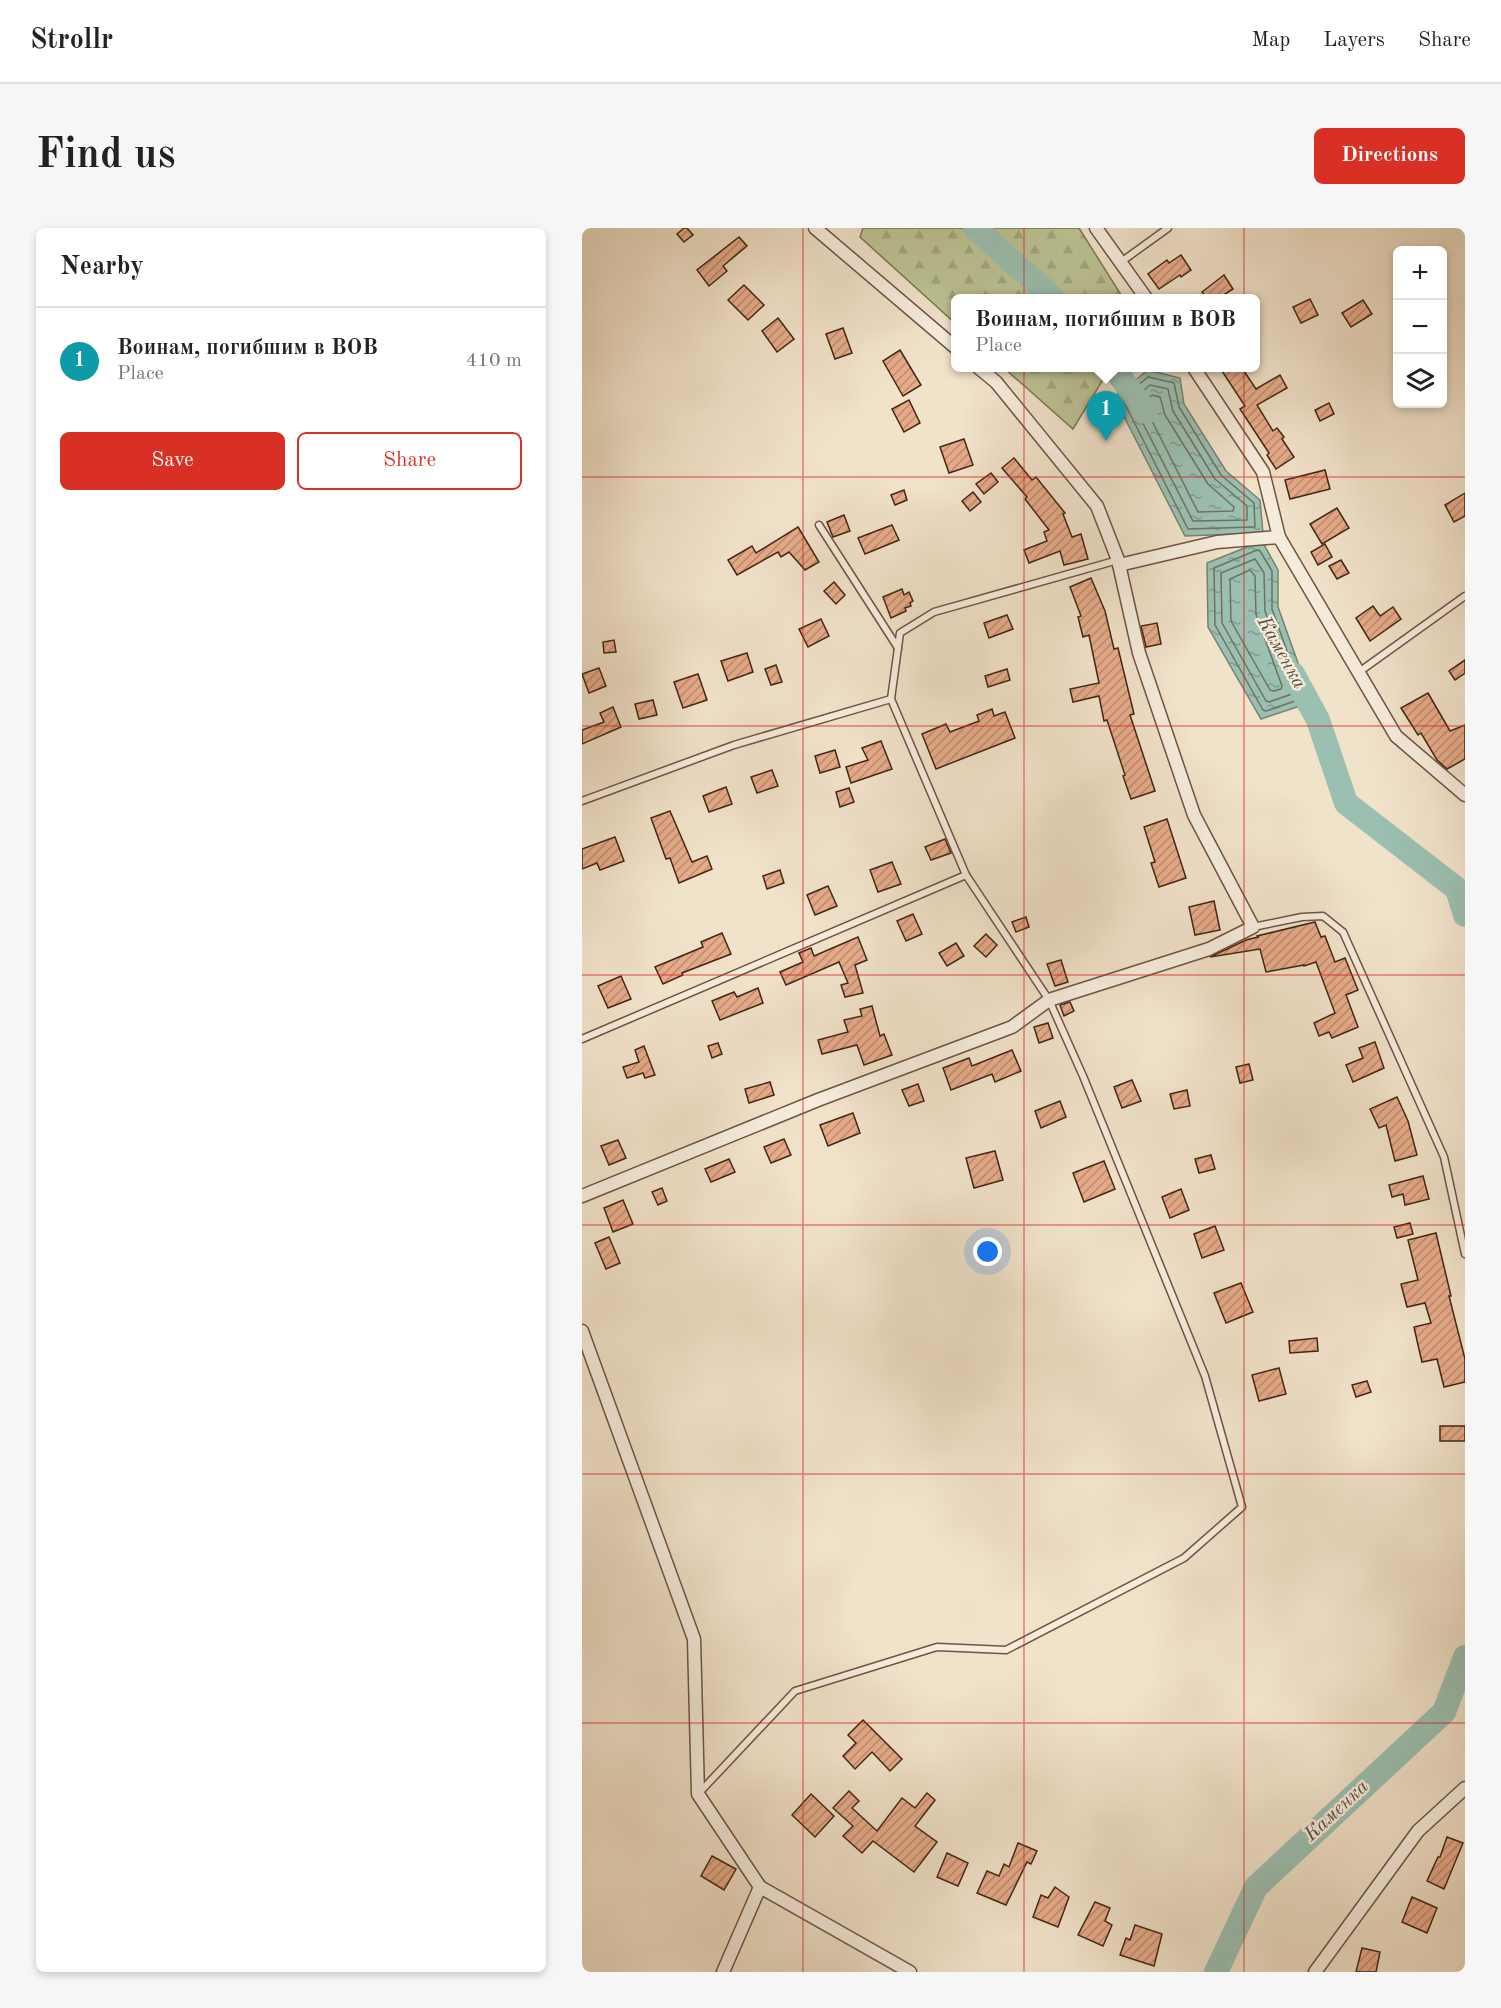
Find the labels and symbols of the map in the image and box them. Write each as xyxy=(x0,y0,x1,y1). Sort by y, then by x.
pin: 1 xyxy=(1086,392,1126,441)
water label: Каменка xyxy=(1253,613,1309,693)
your location xyxy=(973,1237,1002,1266)
water label: Каменка xyxy=(1300,1776,1373,1846)

